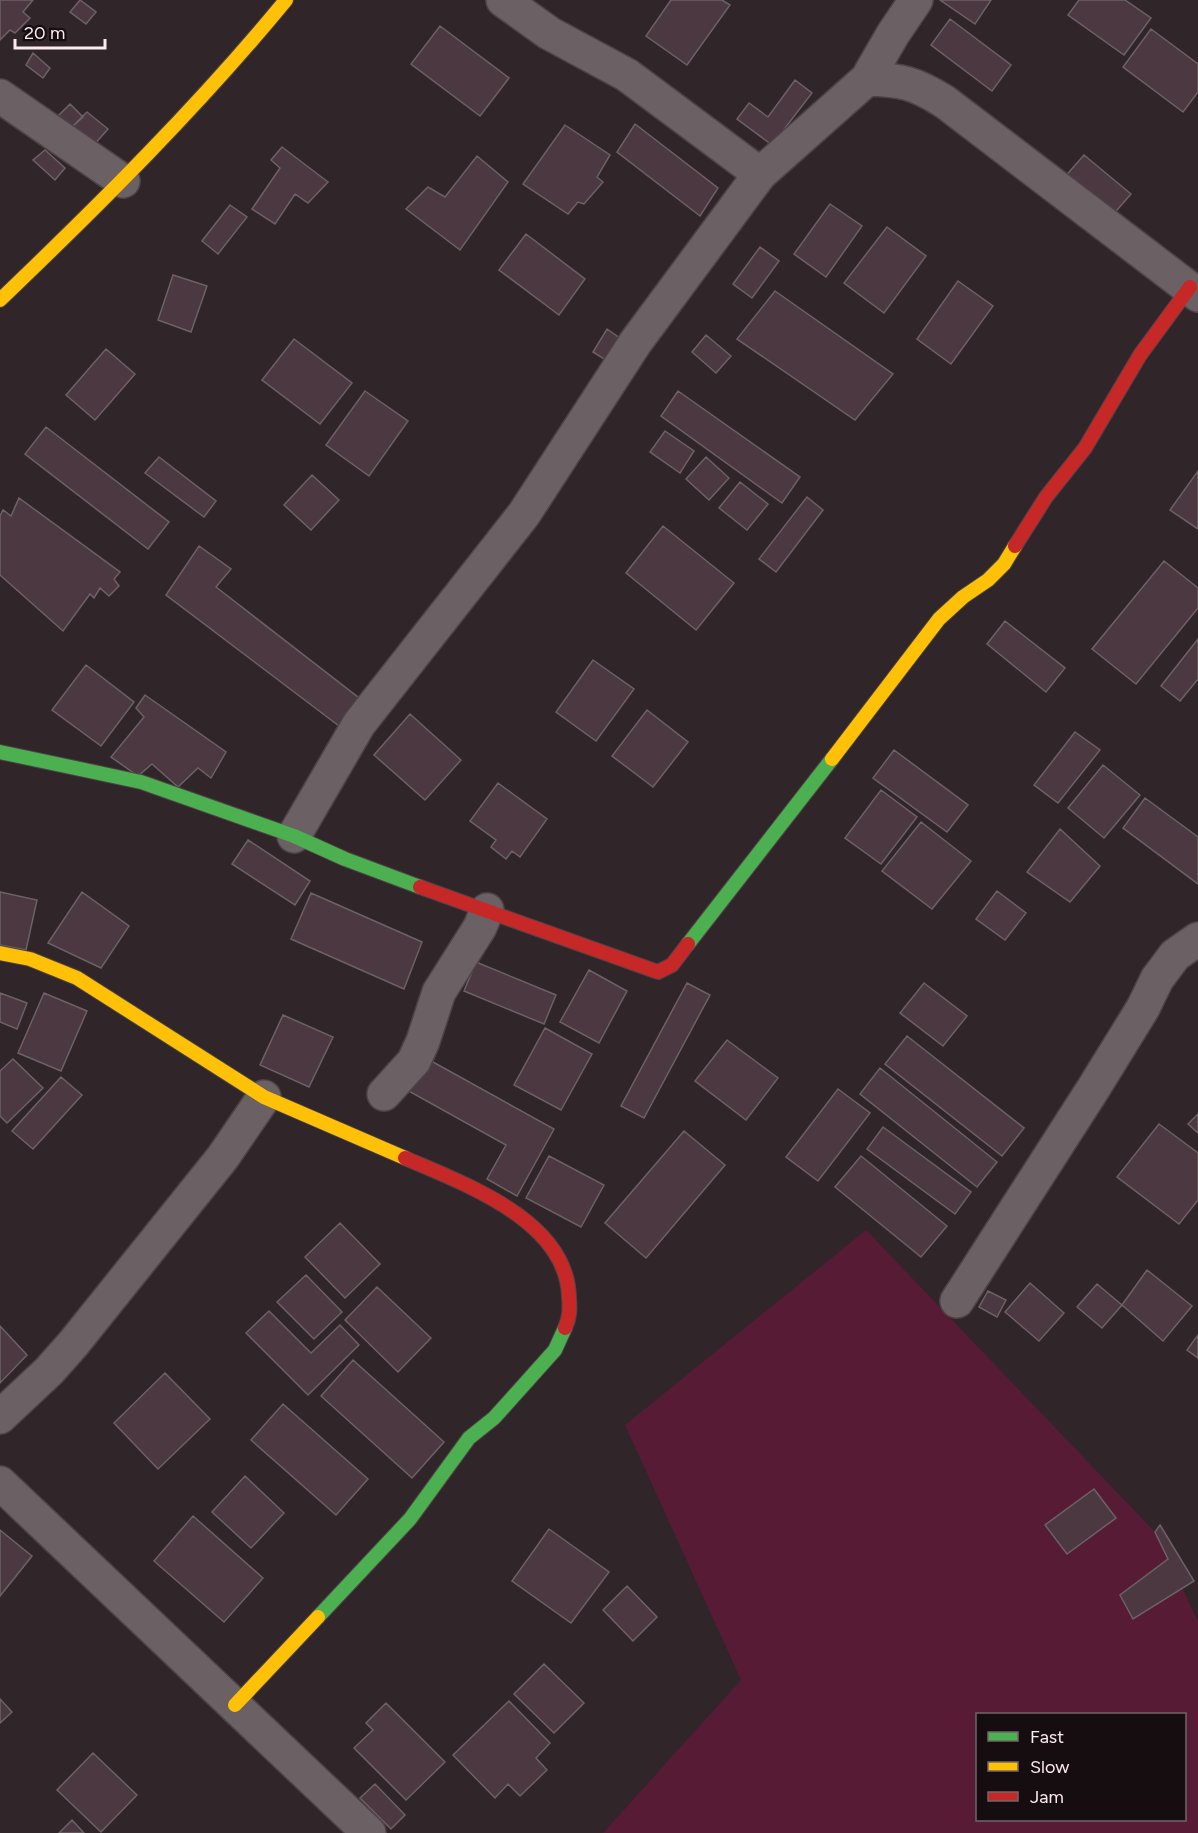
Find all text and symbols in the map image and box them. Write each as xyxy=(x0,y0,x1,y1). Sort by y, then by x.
scale bar xyxy=(15,12,105,50)
text: 20 m xyxy=(24,22,65,44)
legend xyxy=(976,1713,1186,1821)
text: Fast xyxy=(1030,1726,1064,1748)
text: Slow xyxy=(1030,1756,1069,1778)
text: Jam xyxy=(1030,1786,1064,1808)

